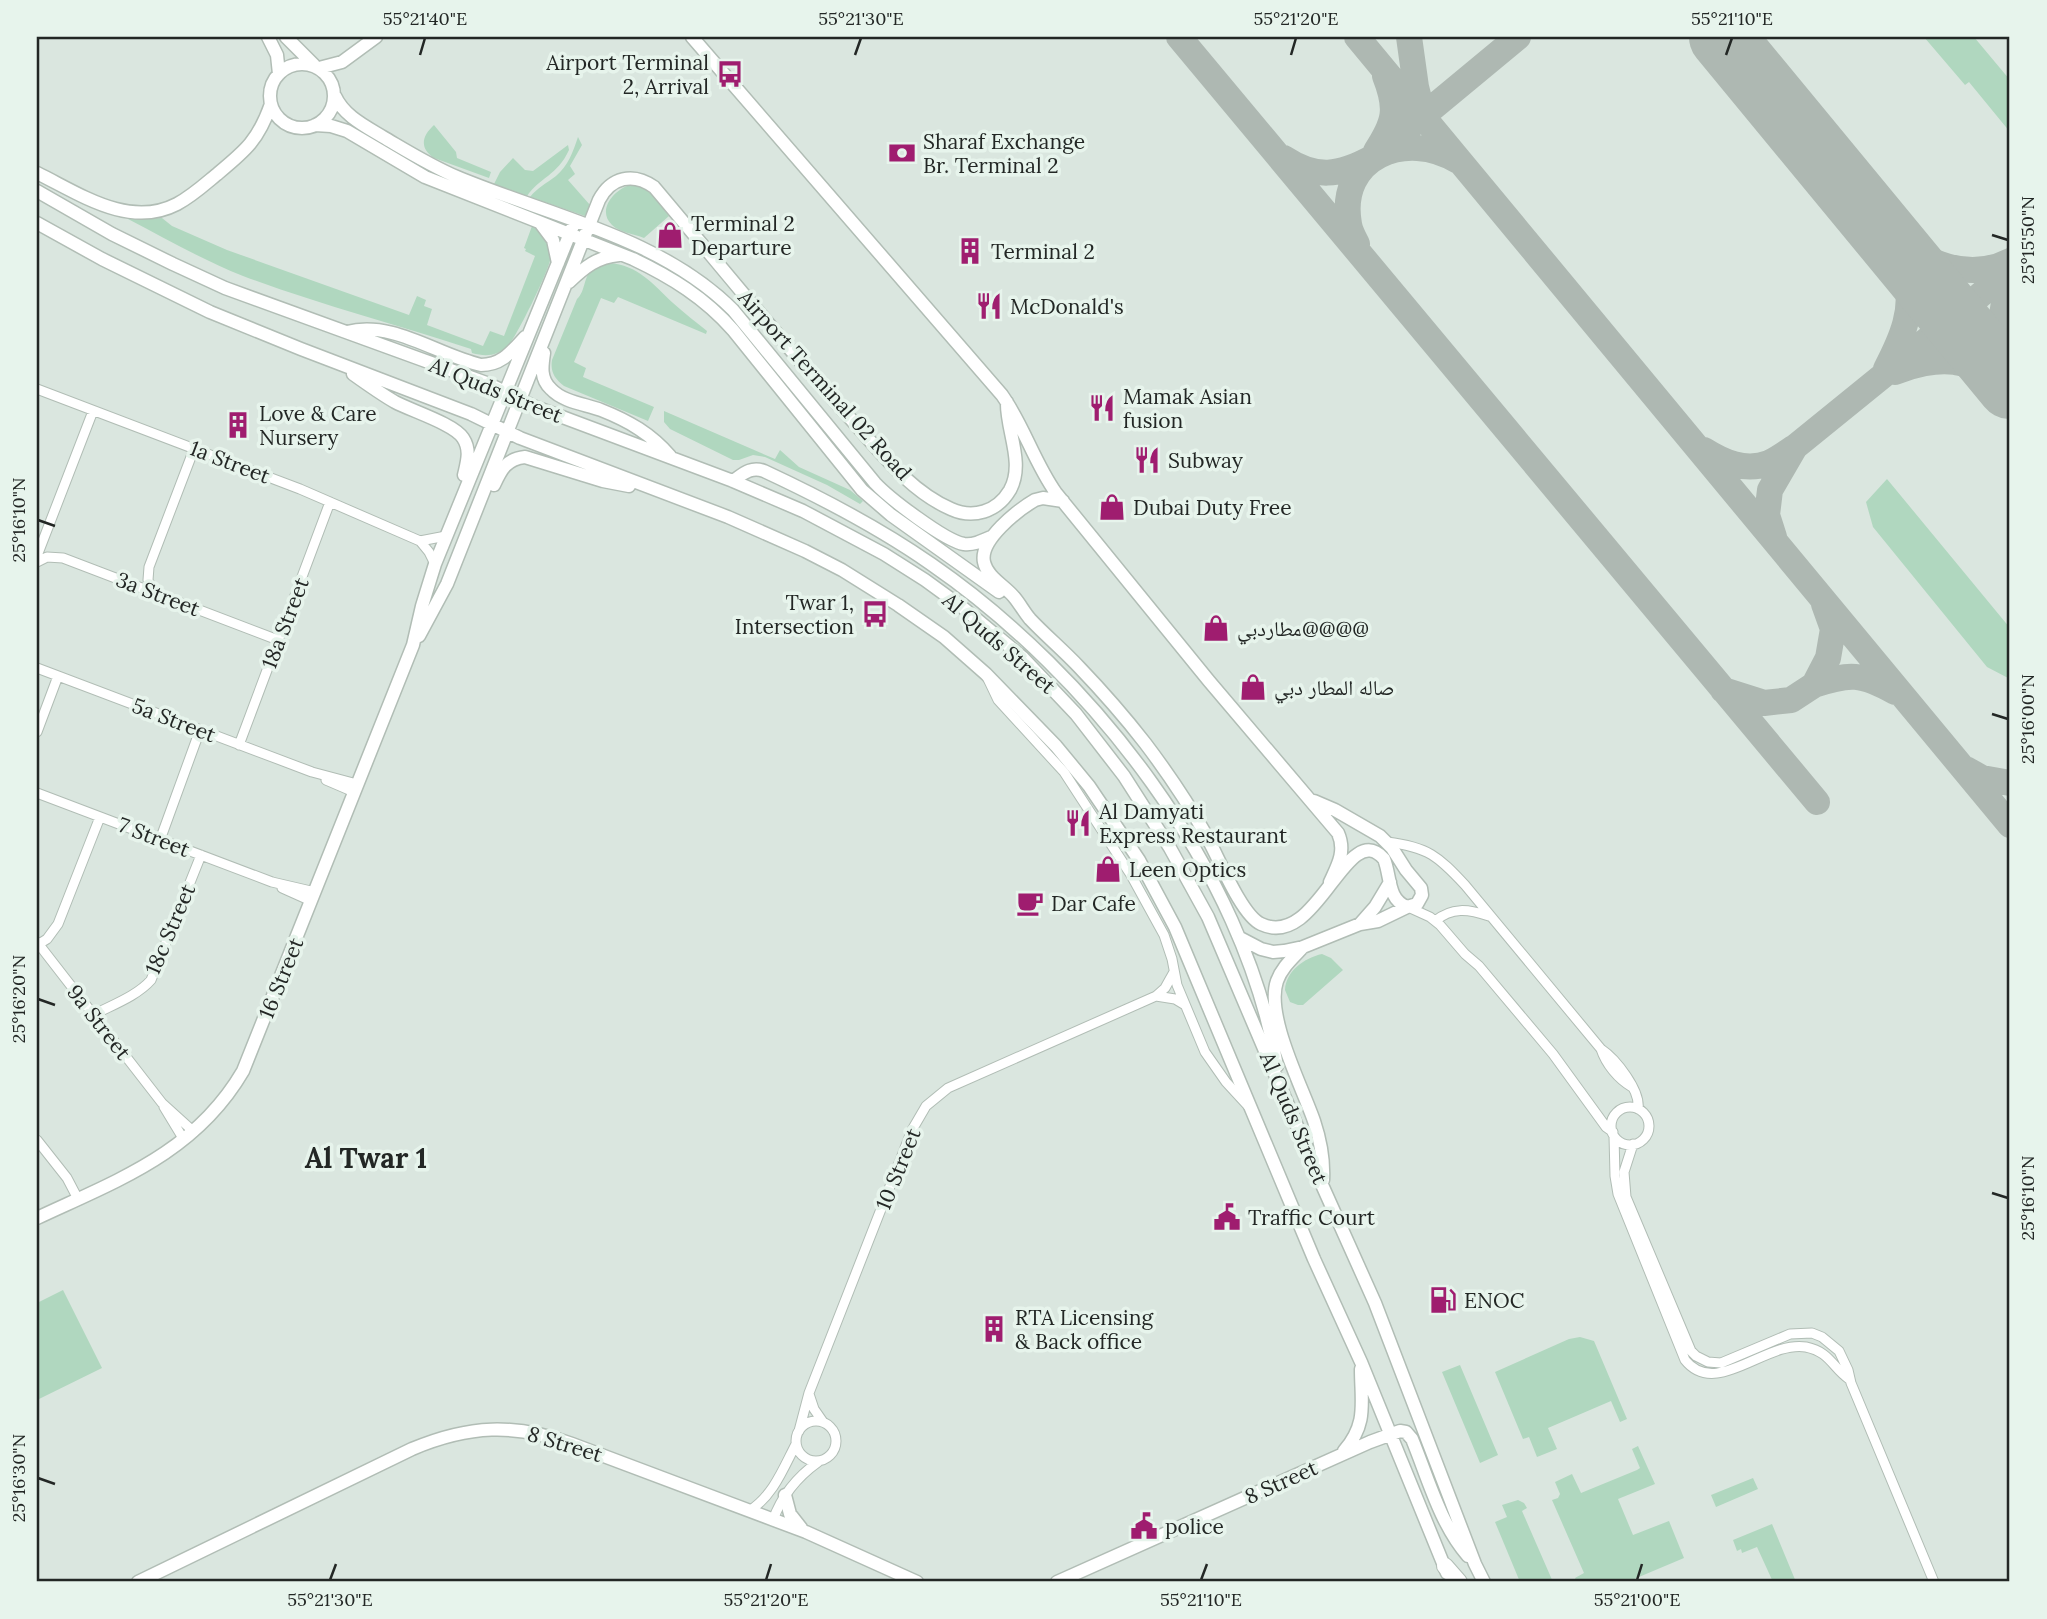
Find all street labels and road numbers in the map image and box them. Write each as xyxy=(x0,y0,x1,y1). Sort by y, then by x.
street label: Airport Terminal 02 Road xyxy=(732,284,918,486)
street label: Al Quds Street xyxy=(425,351,567,429)
street label: 1a Street xyxy=(186,434,275,490)
street label: 3a Street xyxy=(112,566,205,623)
street label: 18a Street xyxy=(255,573,315,672)
street label: Al Quds Street xyxy=(936,586,1062,700)
street label: 5a Street xyxy=(128,692,220,749)
street label: 7 Street xyxy=(114,811,195,863)
street label: 18c Street xyxy=(139,879,201,978)
street label: 16 Street xyxy=(253,933,310,1022)
street label: 9a Street xyxy=(61,979,137,1066)
street label: Al Quds Street xyxy=(1254,1047,1334,1189)
street label: 10 Street xyxy=(869,1123,927,1214)
street label: 8 Street xyxy=(524,1420,607,1468)
street label: 8 Street xyxy=(1240,1454,1322,1510)

